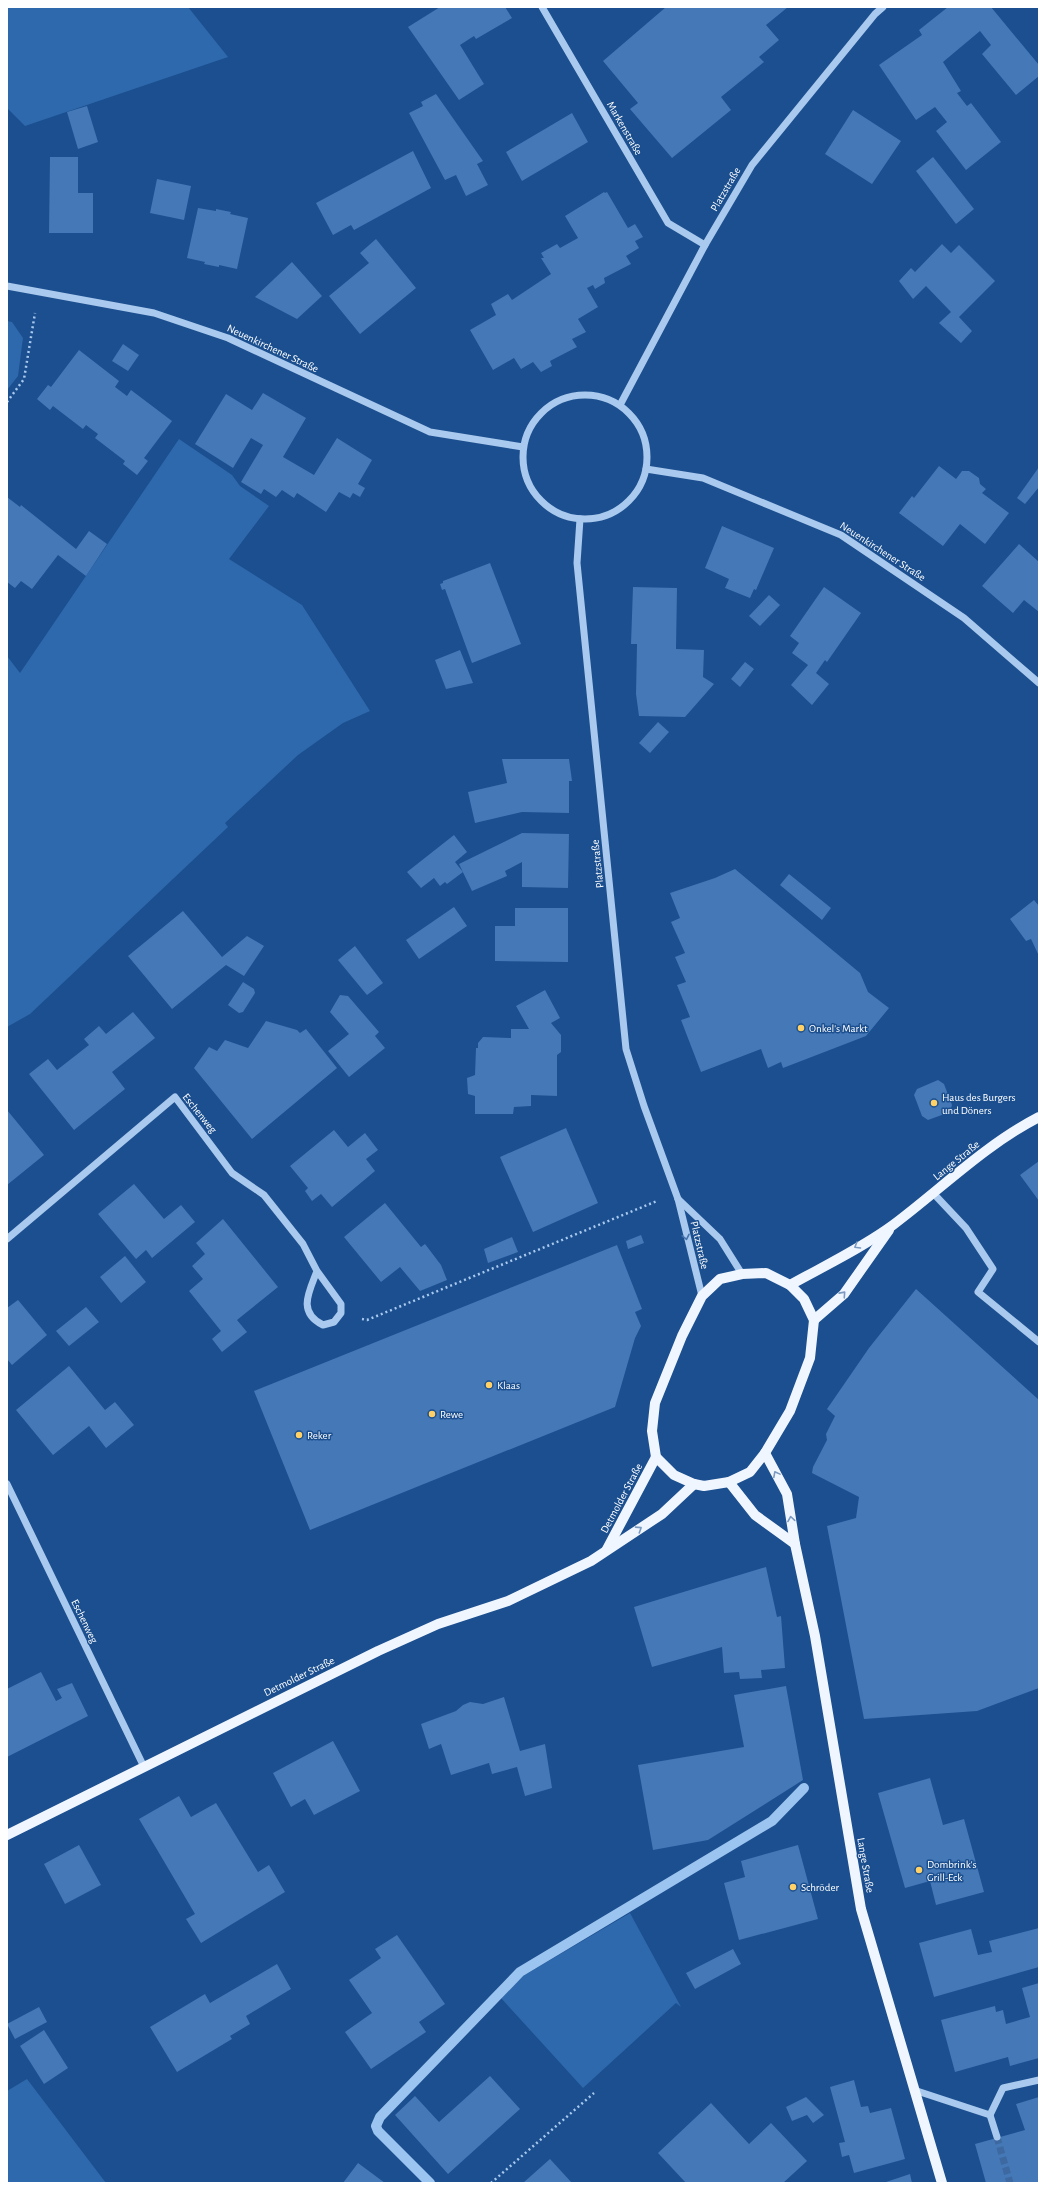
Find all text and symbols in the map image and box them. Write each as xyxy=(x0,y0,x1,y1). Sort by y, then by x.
street label: Markenstraße xyxy=(605,100,644,157)
street label: Platzstraße xyxy=(708,165,742,213)
street label: Neuenkirchener Straße xyxy=(225,322,320,374)
street label: Neuenkirchener Straße xyxy=(838,520,927,583)
street label: Platzstraße xyxy=(589,839,606,889)
marker: Onkel's Markt xyxy=(796,1023,806,1033)
place label: Onkel's Markt xyxy=(809,1023,868,1034)
street label: Eschenweg xyxy=(180,1091,219,1136)
place label: Haus des Burgers und Döners xyxy=(942,1092,1016,1116)
marker: Haus des Burgers und Döners xyxy=(929,1098,939,1108)
street label: Lange Straße xyxy=(931,1139,981,1182)
street label: Platzstraße xyxy=(689,1220,710,1270)
one-way arrow xyxy=(682,1234,690,1240)
one-way arrow xyxy=(854,1242,861,1249)
one-way arrow xyxy=(838,1291,846,1299)
marker: Klaas xyxy=(484,1380,494,1390)
place label: Klaas xyxy=(497,1380,520,1391)
marker: Rewe xyxy=(427,1409,437,1419)
place label: Rewe xyxy=(440,1409,463,1420)
marker: Reker xyxy=(294,1430,304,1440)
place label: Reker xyxy=(307,1430,332,1441)
street label: Detmolder Straße xyxy=(598,1462,644,1535)
one-way arrow xyxy=(773,1470,781,1478)
one-way arrow xyxy=(787,1516,796,1522)
one-way arrow xyxy=(635,1526,642,1534)
street label: Eschenweg xyxy=(69,1597,100,1646)
street label: Detmolder Straße xyxy=(262,1655,336,1698)
street label: Lange Straße xyxy=(855,1837,876,1894)
place label: Dombrink's Grill-Eck xyxy=(927,1859,977,1883)
marker: Dombrink's Grill-Eck xyxy=(914,1865,924,1875)
marker: Schröder xyxy=(788,1882,798,1892)
place label: Schröder xyxy=(801,1882,840,1893)

